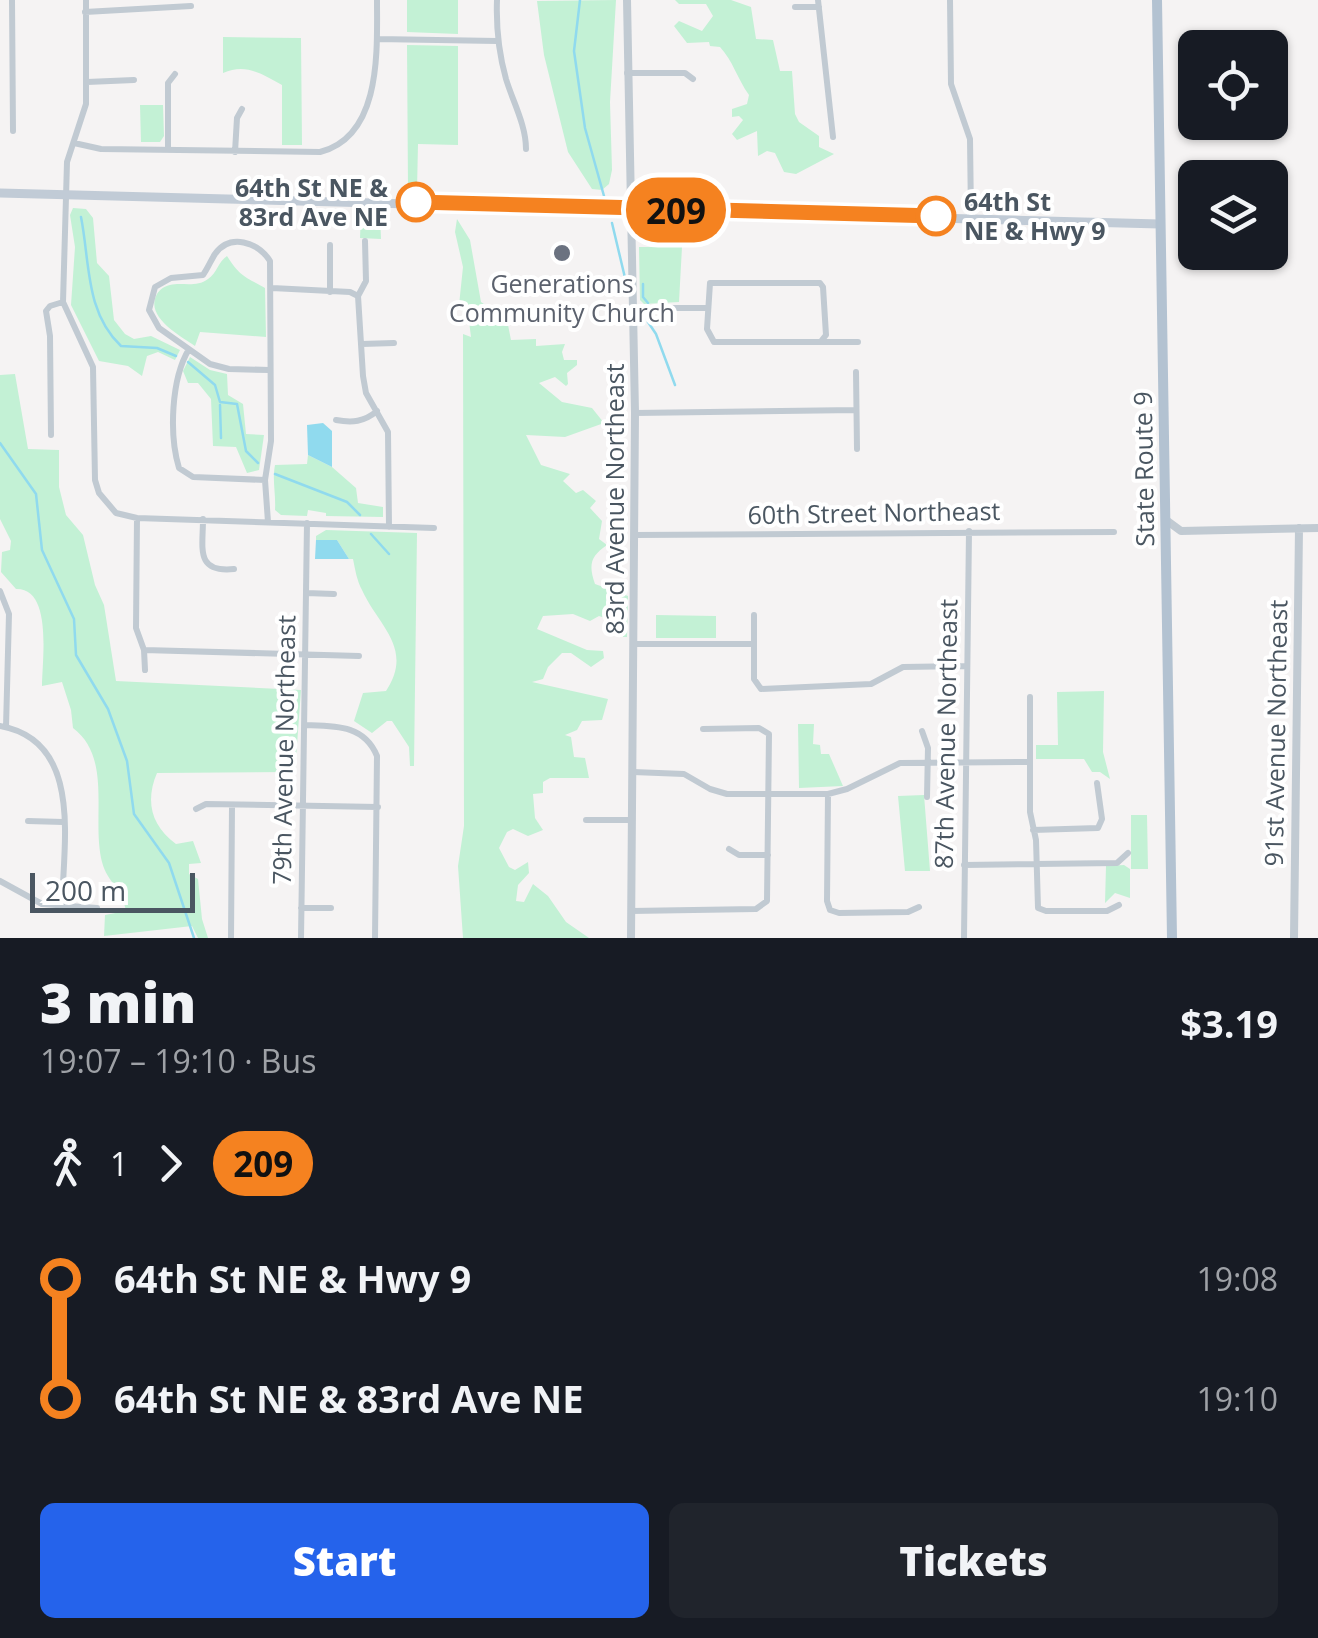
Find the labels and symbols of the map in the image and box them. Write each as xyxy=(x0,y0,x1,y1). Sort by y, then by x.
place label: 64th St NE & 83rd Ave NE xyxy=(235,170,388,233)
line badge: 209 xyxy=(618,178,734,242)
marker: 64th St NE & 83rd Ave NE xyxy=(397,183,435,221)
place label: 64th St NE & Hwy 9 xyxy=(964,184,1106,247)
marker: 64th St NE & Hwy 9 xyxy=(917,197,955,235)
marker: Generations Community Church xyxy=(551,242,573,264)
place label: Generations Community Church xyxy=(449,266,675,329)
street label: 83rd Avenue Northeast xyxy=(597,363,631,635)
street label: State Route 9 xyxy=(1125,391,1161,547)
street label: 60th Street Northeast xyxy=(747,493,1001,531)
street label: 87th Avenue Northeast xyxy=(926,599,964,869)
street label: 91st Avenue Northeast xyxy=(1256,599,1294,867)
street label: 79th Avenue Northeast xyxy=(264,615,302,885)
scale bar xyxy=(30,868,195,913)

